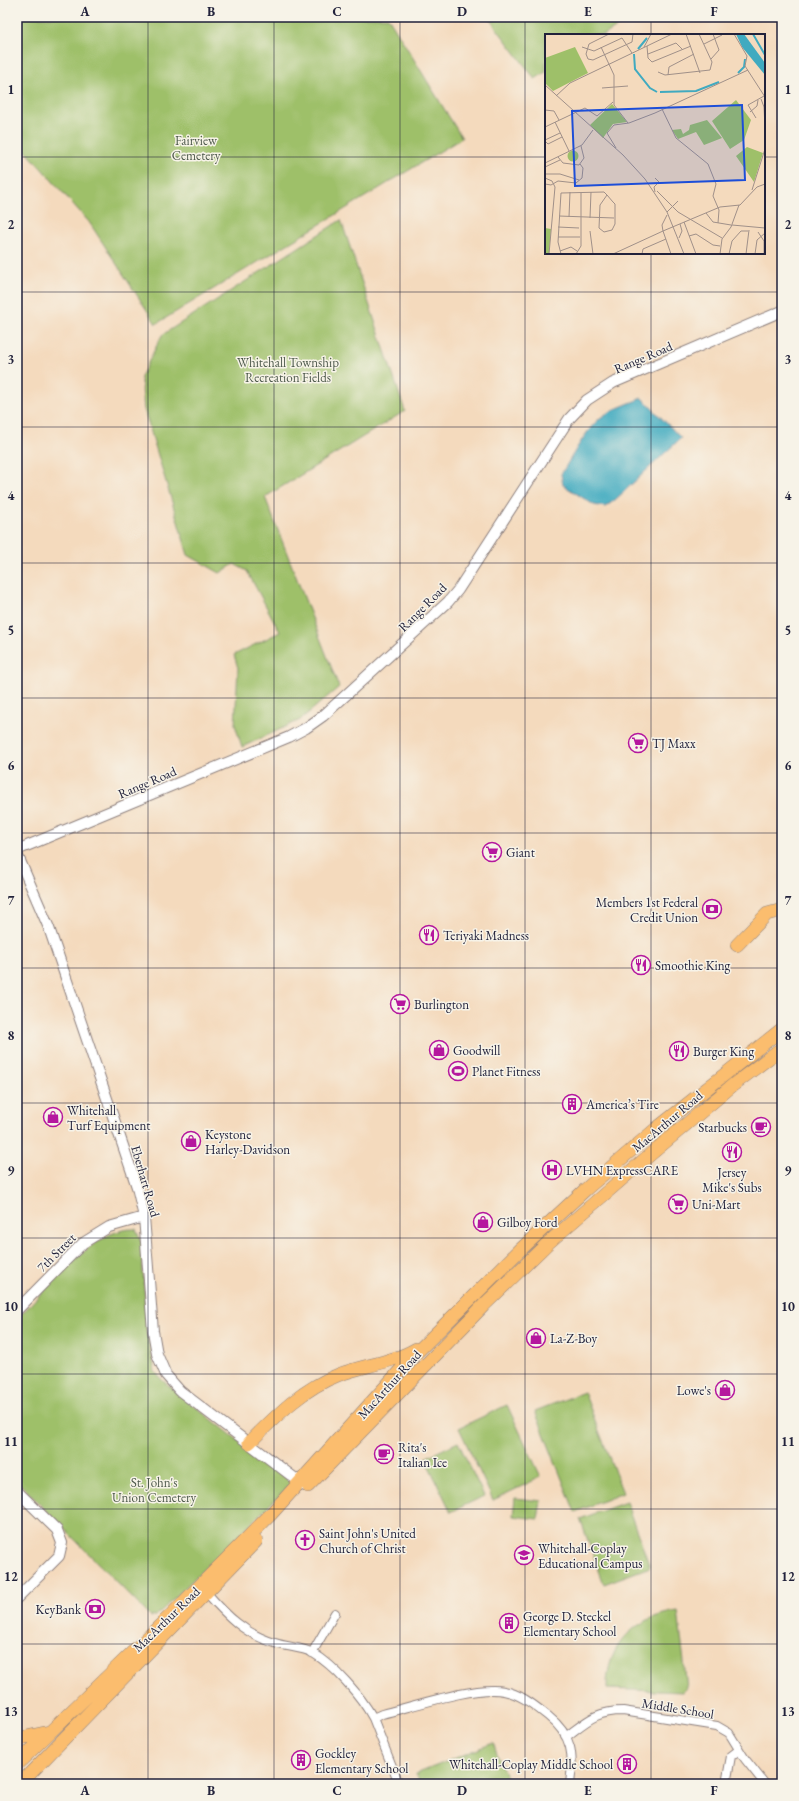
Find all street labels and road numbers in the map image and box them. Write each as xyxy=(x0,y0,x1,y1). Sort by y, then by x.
street label: Range Road xyxy=(611,337,675,377)
street label: Range Road xyxy=(394,579,451,635)
street label: Range Road xyxy=(115,762,179,802)
street label: MacArthur Road xyxy=(629,1087,706,1156)
street label: Eberhart Road xyxy=(127,1143,164,1219)
street label: 7th Street xyxy=(33,1229,79,1275)
street label: MacArthur Road xyxy=(354,1346,425,1422)
street label: MacArthur Road xyxy=(129,1583,204,1656)
street label: Middle School xyxy=(641,1694,715,1723)

